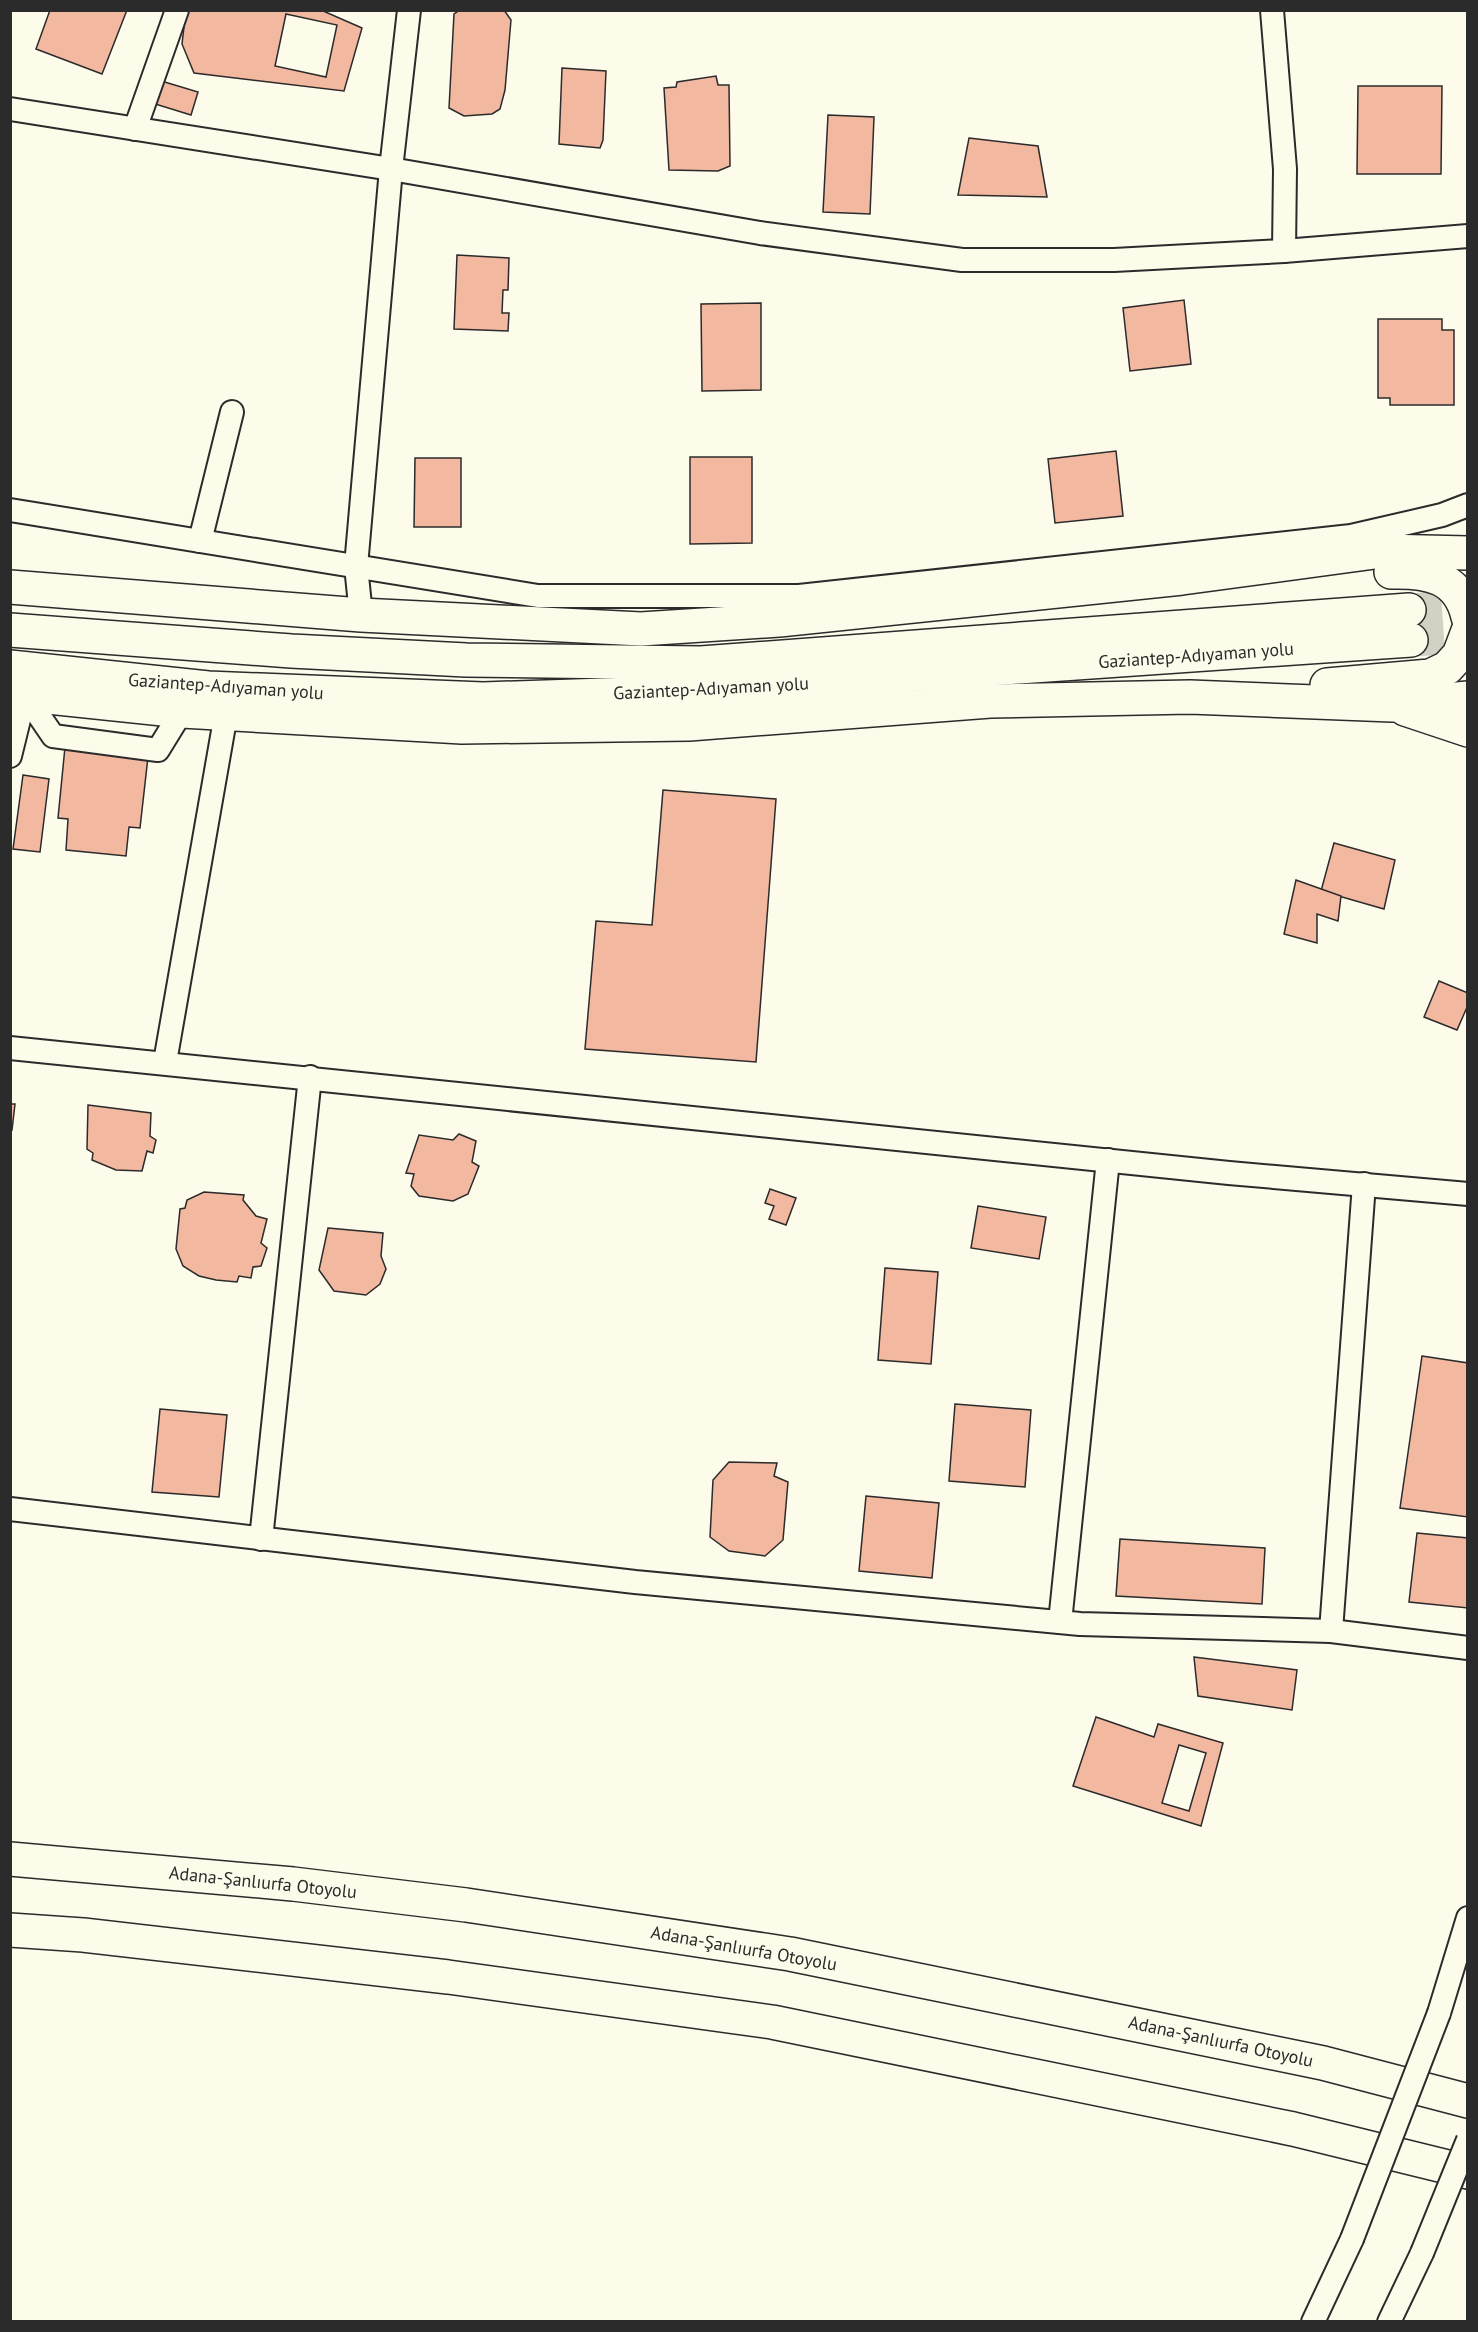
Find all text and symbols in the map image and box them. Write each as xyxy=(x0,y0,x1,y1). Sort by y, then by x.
street label: Gaziantep-Adıyaman yolu xyxy=(1097,637,1295,673)
street label: Gaziantep-Adıyaman yolu xyxy=(127,668,325,704)
street label: Gaziantep-Adıyaman yolu xyxy=(613,671,809,705)
street label: Adana-Şanlıurfa Otoyolu xyxy=(168,1861,358,1903)
street label: Adana-Şanlıurfa Otoyolu xyxy=(649,1920,839,1976)
street label: Adana-Şanlıurfa Otoyolu xyxy=(1126,2010,1316,2072)

